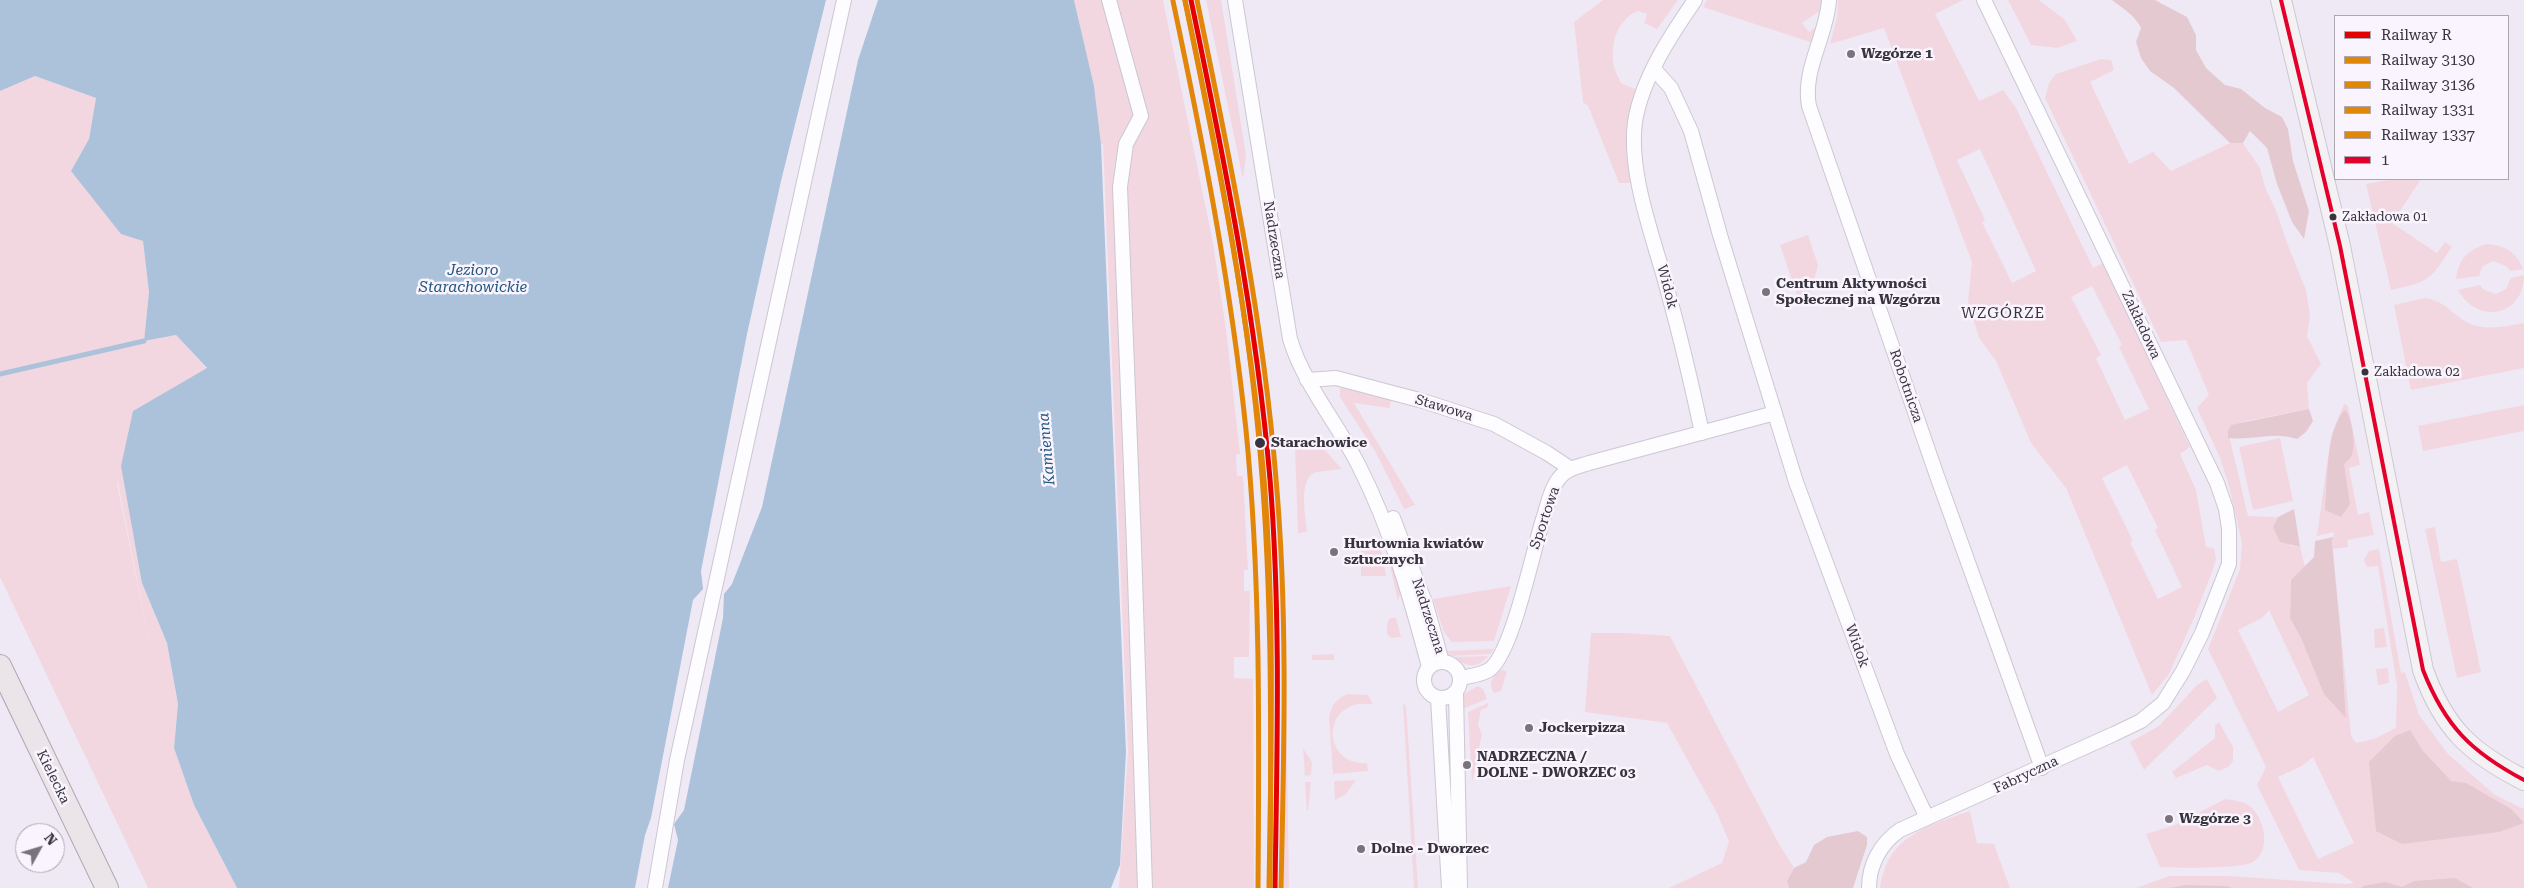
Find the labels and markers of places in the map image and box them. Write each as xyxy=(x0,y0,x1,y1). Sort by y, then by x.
place label: Wzgórze 1 xyxy=(1861,46,1933,62)
marker: Wzgórze 1 xyxy=(1845,48,1857,60)
place label: Zakładowa 01 xyxy=(2342,209,2428,225)
marker: Zakładowa 01 xyxy=(2328,212,2338,222)
place label: Centrum Aktywności Społecznej na Wzgórzu xyxy=(1776,276,1940,308)
marker: Centrum Aktywności Społecznej na Wzgórzu xyxy=(1760,286,1772,298)
place label: Zakładowa 02 xyxy=(2374,364,2460,380)
marker: Zakładowa 02 xyxy=(2360,367,2370,377)
place label: Starachowice xyxy=(1271,435,1367,451)
marker: Starachowice xyxy=(1253,436,1267,450)
place label: Hurtownia kwiatów sztucznych xyxy=(1344,536,1484,568)
marker: Hurtownia kwiatów sztucznych xyxy=(1328,546,1340,558)
place label: Jockerpizza xyxy=(1539,720,1625,736)
marker: Jockerpizza xyxy=(1523,722,1535,734)
place label: NADRZECZNA / DOLNE - DWORZEC 03 xyxy=(1477,749,1636,782)
marker: NADRZECZNA / DOLNE - DWORZEC 03 xyxy=(1461,759,1473,771)
place label: Wzgórze 3 xyxy=(2179,811,2251,827)
marker: Wzgórze 3 xyxy=(2163,813,2175,825)
place label: Dolne - Dworzec xyxy=(1371,841,1489,857)
marker: Dolne - Dworzec xyxy=(1355,843,1367,855)

